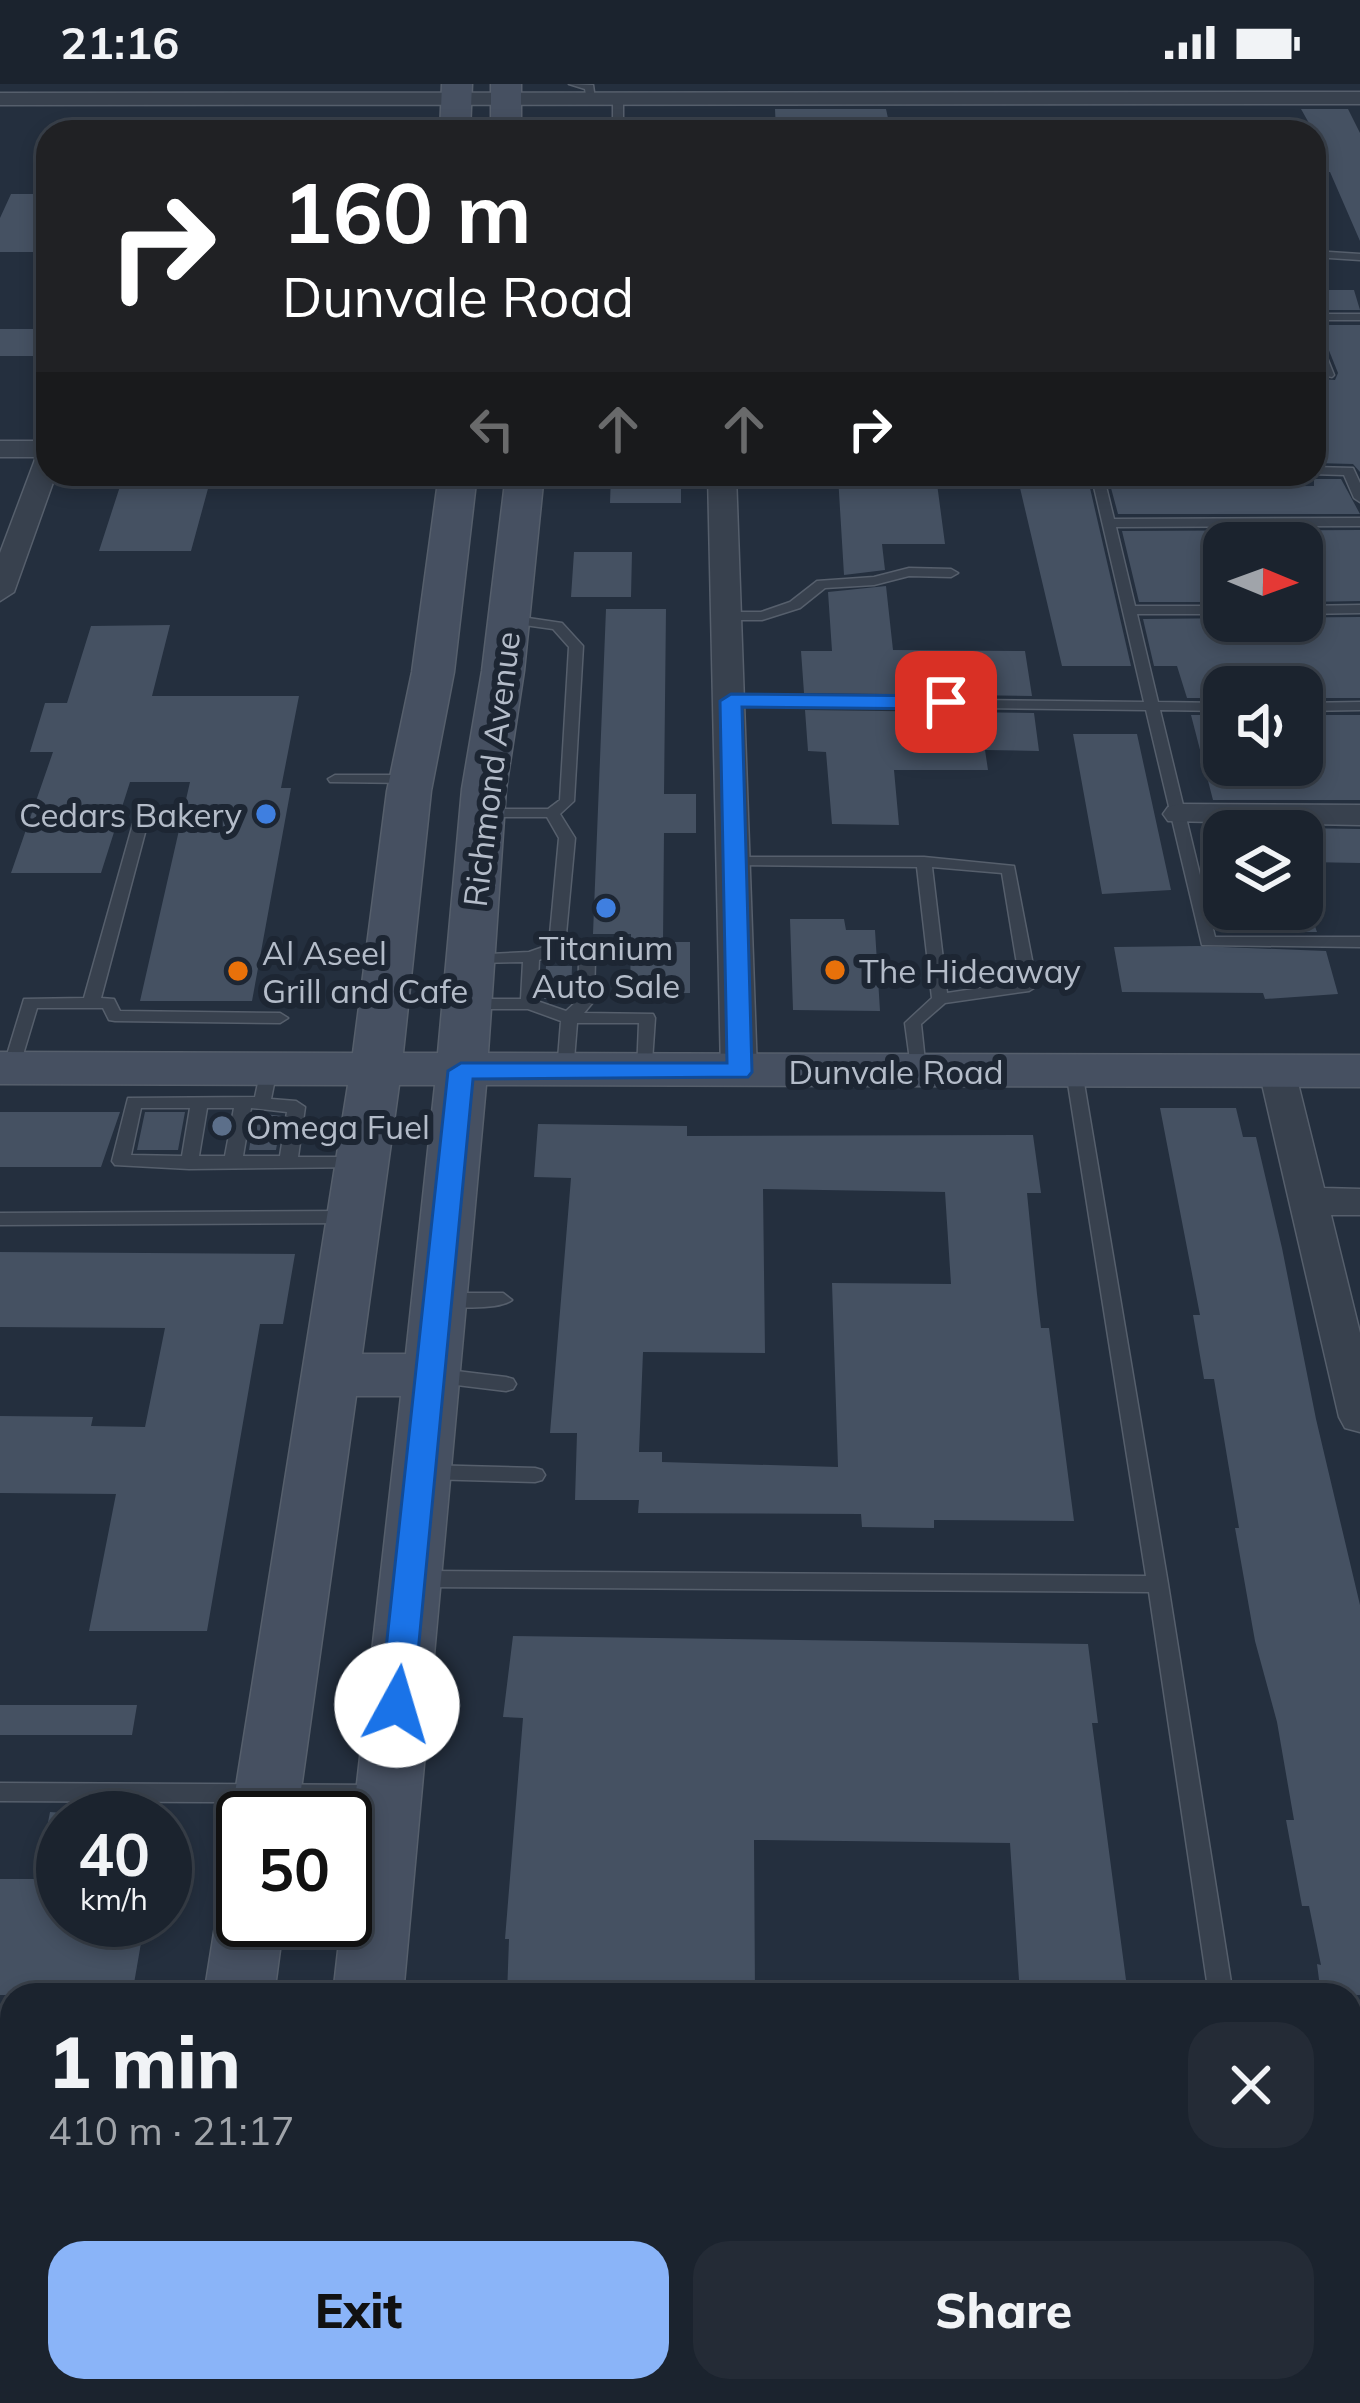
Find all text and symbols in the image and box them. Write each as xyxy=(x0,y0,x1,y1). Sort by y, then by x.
text: 21:16 xyxy=(60,14,179,70)
text: 160 m xyxy=(282,159,532,264)
icon: right xyxy=(84,168,240,324)
text: Dunvale Road xyxy=(282,263,634,331)
icon: left xyxy=(459,396,525,462)
icon: ahead xyxy=(585,396,651,462)
icon: ahead xyxy=(711,396,777,462)
icon: right xyxy=(837,396,903,462)
north arrow xyxy=(1203,522,1323,642)
map controls xyxy=(1203,522,1323,930)
street label: Richmond Avenue xyxy=(454,629,528,909)
pin xyxy=(895,651,997,753)
button: sound xyxy=(1203,666,1323,786)
icon: arrive xyxy=(913,669,979,735)
place label: Cedars Bakery xyxy=(19,794,242,835)
marker: Cedars Bakery xyxy=(253,801,279,827)
button: layers xyxy=(1203,810,1323,930)
marker: Titanium Auto Sale xyxy=(593,895,619,921)
place label: Titanium Auto Sale xyxy=(532,927,680,1006)
place label: Al Aseel Grill and Cafe xyxy=(262,932,468,1011)
place label: The Hideaway xyxy=(859,950,1081,991)
marker: The Hideaway xyxy=(822,957,848,983)
marker: Al Aseel Grill and Cafe xyxy=(225,958,251,984)
street label: Dunvale Road xyxy=(788,1051,1004,1092)
place label: Omega Fuel xyxy=(246,1106,430,1147)
marker: Omega Fuel xyxy=(209,1113,235,1139)
position arrow xyxy=(334,1642,460,1768)
speed limit sign: 50 xyxy=(216,1791,372,1947)
text: 40 xyxy=(78,1816,150,1891)
text: km/h xyxy=(80,1880,148,1918)
text: 1 min xyxy=(48,2016,241,2106)
button: close xyxy=(1188,2022,1314,2148)
text: 410 m · 21:17 xyxy=(48,2106,294,2155)
button: Exit xyxy=(48,2241,669,2379)
button: Share xyxy=(693,2241,1314,2379)

